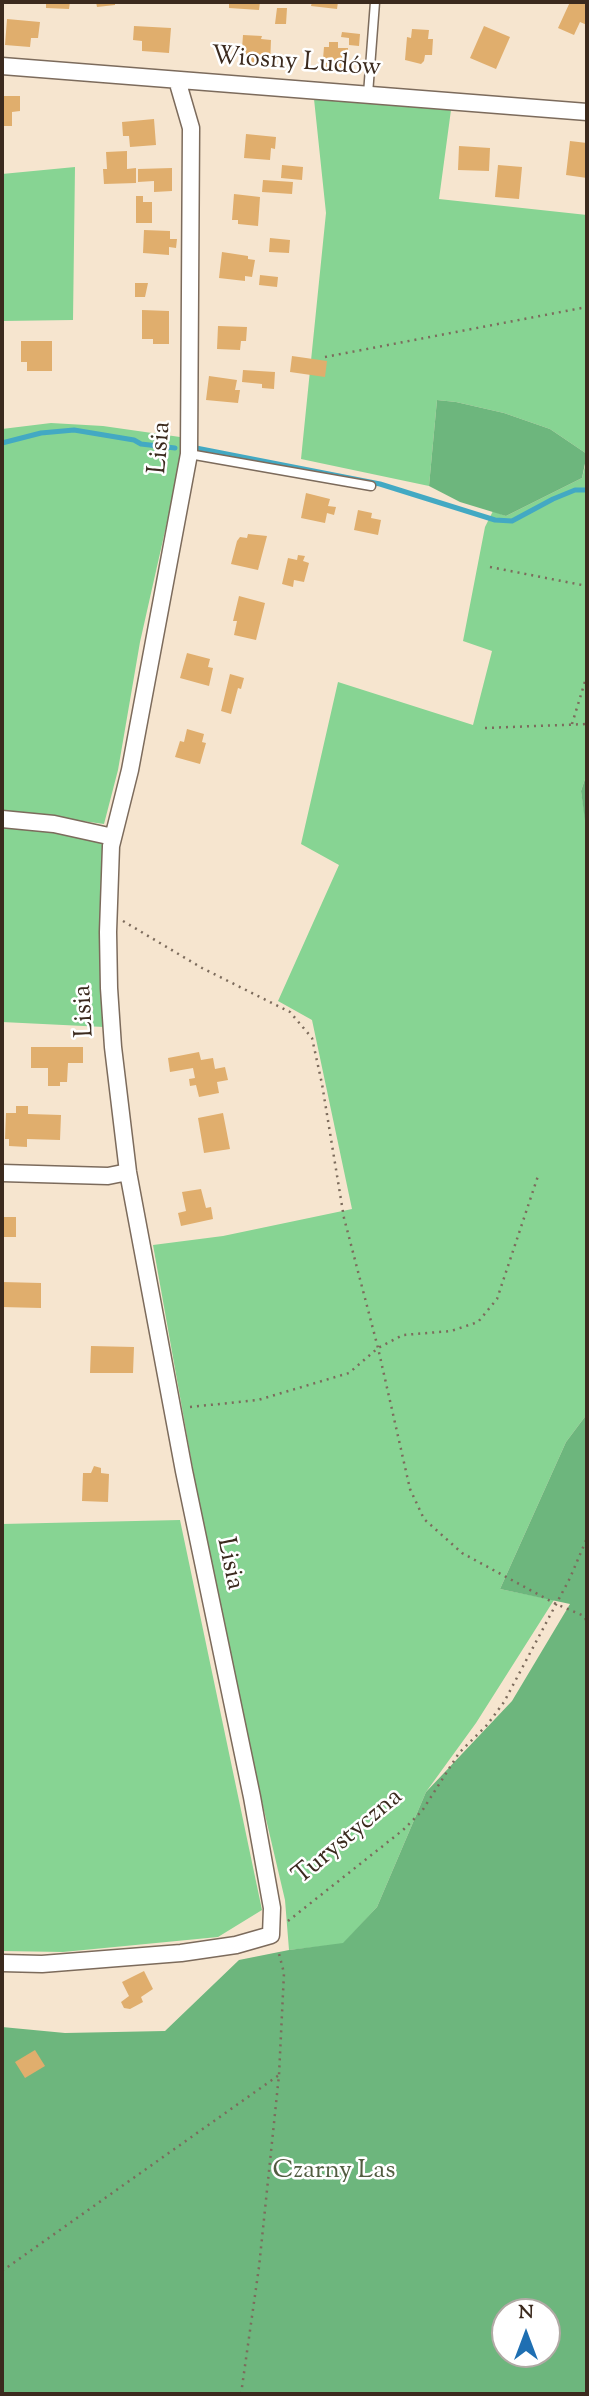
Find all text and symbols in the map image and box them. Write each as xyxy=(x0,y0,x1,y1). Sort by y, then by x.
street label: Wiosny Ludów xyxy=(210,43,382,85)
street label: Lisia xyxy=(144,420,180,476)
street label: Lisia xyxy=(69,984,103,1038)
street label: Lisia xyxy=(207,1535,249,1593)
street label: Turystyczna xyxy=(288,1783,410,1893)
park label: Czarny Las xyxy=(273,2157,395,2189)
north arrow xyxy=(491,2298,561,2368)
text: N xyxy=(518,2300,534,2327)

